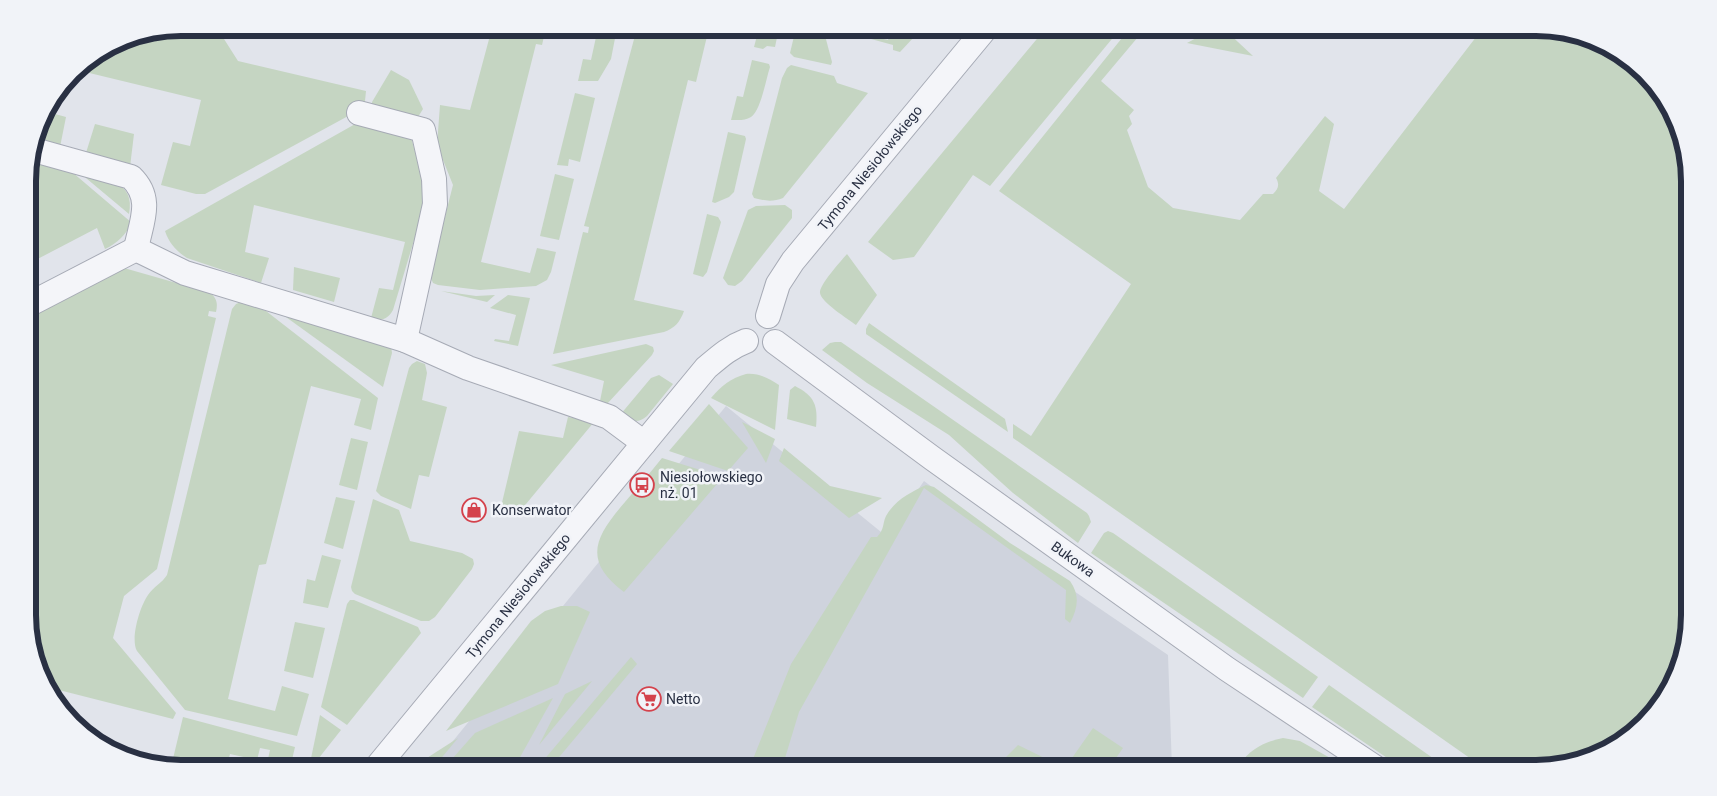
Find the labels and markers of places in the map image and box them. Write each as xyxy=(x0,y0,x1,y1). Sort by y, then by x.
place label: Niesiołowskiego nż. 01 xyxy=(660,469,763,501)
bus stop icon: Niesiołowskiego nż. 01 xyxy=(629,472,655,498)
shop icon: Konserwator xyxy=(461,497,487,523)
place label: Konserwator xyxy=(492,502,571,518)
supermarket icon: Netto xyxy=(636,686,662,712)
place label: Netto xyxy=(666,691,700,707)

